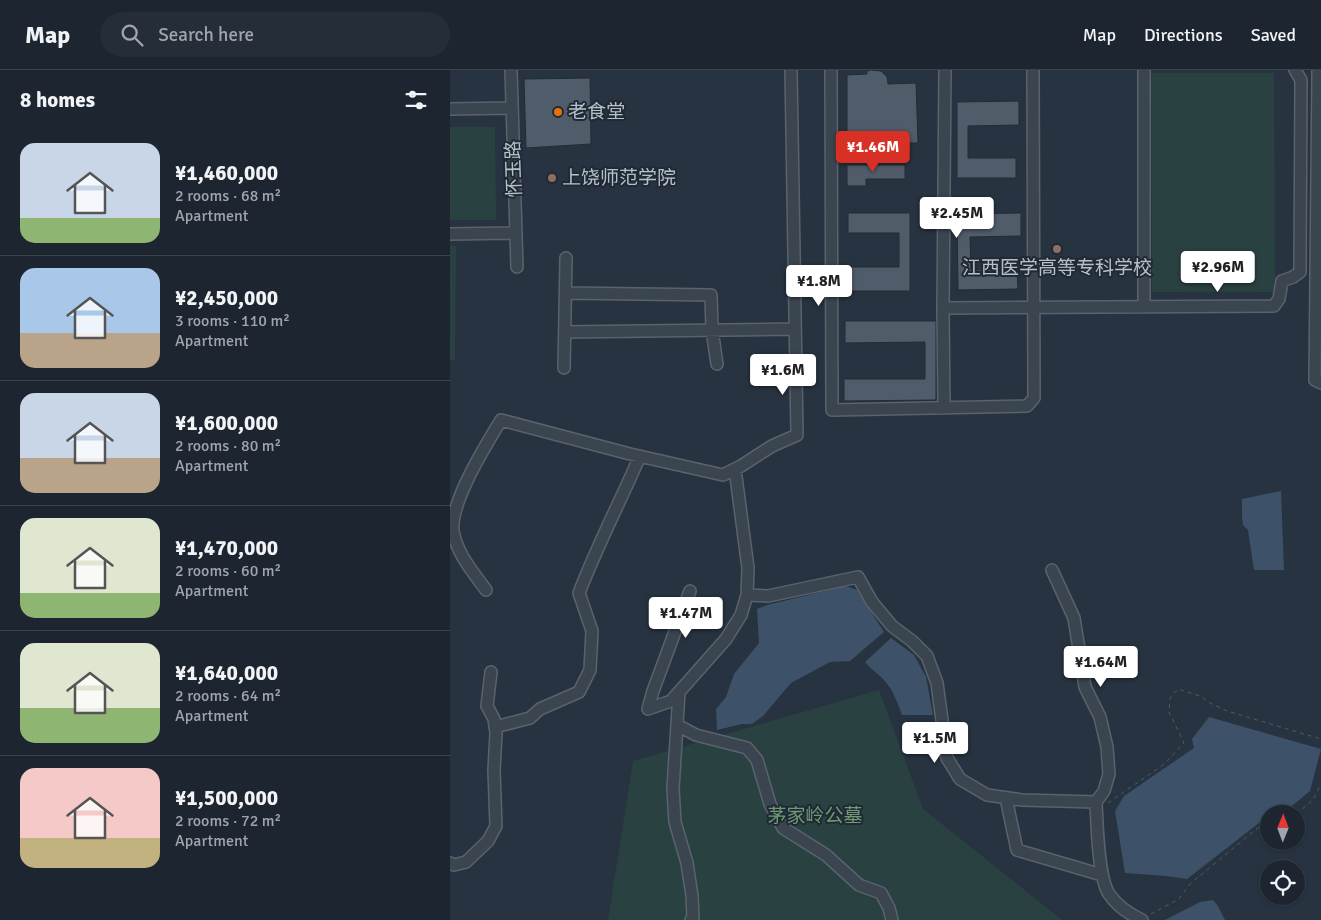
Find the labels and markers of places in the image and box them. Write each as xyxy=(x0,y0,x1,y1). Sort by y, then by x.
place label: 老食堂 xyxy=(568,100,625,124)
marker: 老食堂 xyxy=(552,106,564,118)
pin: ¥1.46M xyxy=(832,131,914,173)
place label: 上饶师范学院 xyxy=(562,166,676,190)
marker: 上饶师范学院 xyxy=(546,172,558,184)
pin: ¥2.45M xyxy=(916,196,998,239)
marker: 江西医学高等专科学校 xyxy=(1051,243,1063,255)
pin: ¥2.96M xyxy=(1177,250,1259,293)
place label: 江西医学高等专科学校 xyxy=(962,256,1152,280)
pin: ¥1.8M xyxy=(784,264,854,307)
pin: ¥1.6M xyxy=(748,354,818,396)
pin: ¥1.47M xyxy=(645,596,727,639)
pin: ¥1.64M xyxy=(1060,646,1142,688)
pin: ¥1.5M xyxy=(900,722,970,764)

